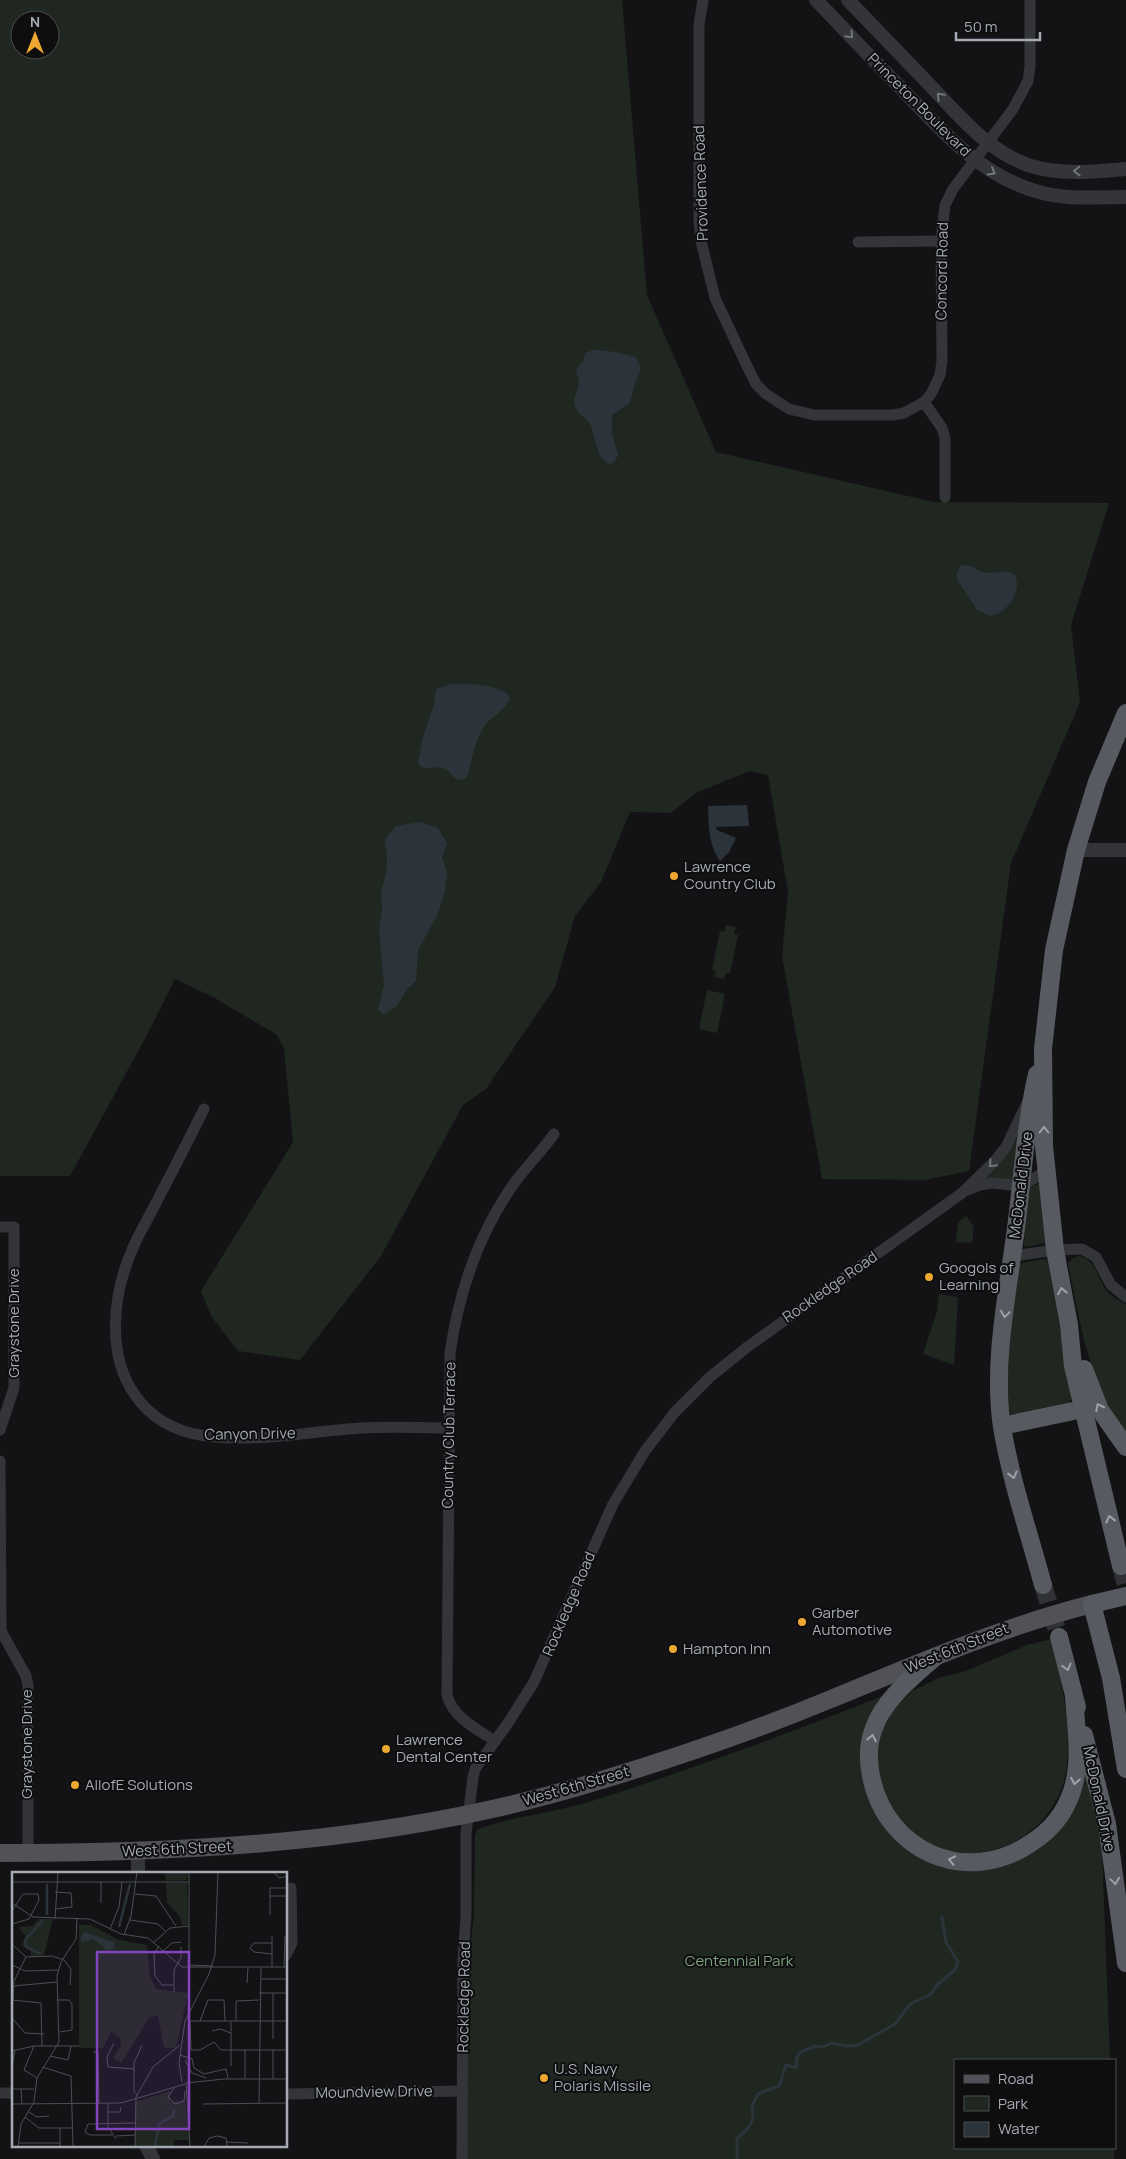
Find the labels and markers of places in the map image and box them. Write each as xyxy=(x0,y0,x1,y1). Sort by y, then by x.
place label: Lawrence Country Club xyxy=(684,856,776,894)
marker: Lawrence Country Club xyxy=(668,870,680,882)
place label: Googols of Learning xyxy=(939,1257,1014,1295)
marker: Googols of Learning xyxy=(923,1271,935,1283)
place label: Garber Automotive xyxy=(812,1602,892,1640)
marker: Garber Automotive xyxy=(796,1616,808,1628)
place label: Hampton Inn xyxy=(683,1638,771,1659)
marker: Hampton Inn xyxy=(667,1643,679,1655)
place label: Lawrence Dental Center xyxy=(396,1729,493,1767)
marker: Lawrence Dental Center xyxy=(380,1743,392,1755)
place label: AllofE Solutions xyxy=(85,1774,193,1795)
marker: AllofE Solutions xyxy=(69,1779,81,1791)
place label: U.S. Navy Polaris Missile xyxy=(554,2058,651,2096)
marker: U.S. Navy Polaris Missile xyxy=(538,2072,550,2084)

